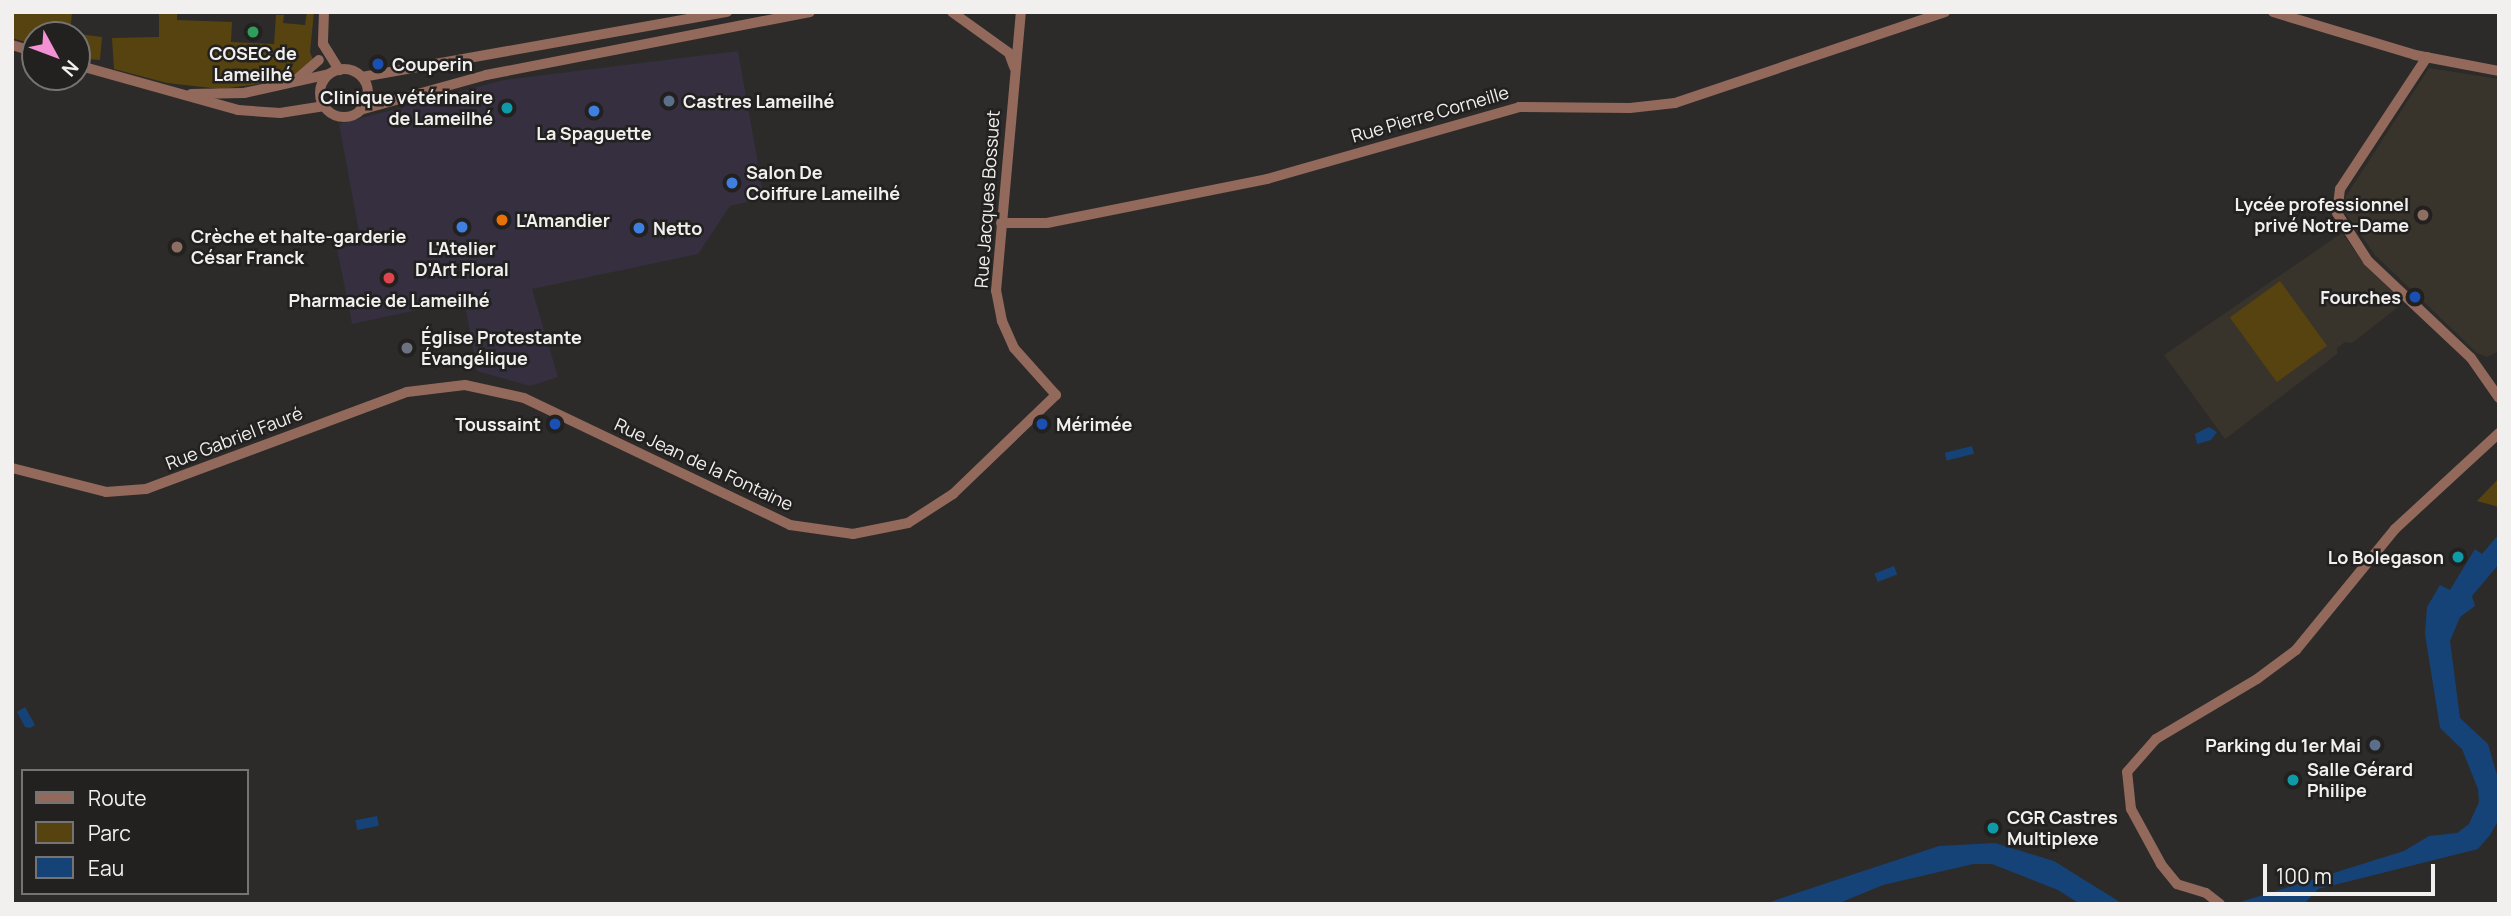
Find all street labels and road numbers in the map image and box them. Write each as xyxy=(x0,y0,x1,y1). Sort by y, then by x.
street label: Rue Pierre Corneille xyxy=(1349,81,1511,147)
street label: Rue Jacques Bossuet xyxy=(970,109,1004,289)
street label: Rue Gabriel Fauré xyxy=(162,402,306,474)
street label: Rue Jean de la Fontaine xyxy=(611,413,797,515)

